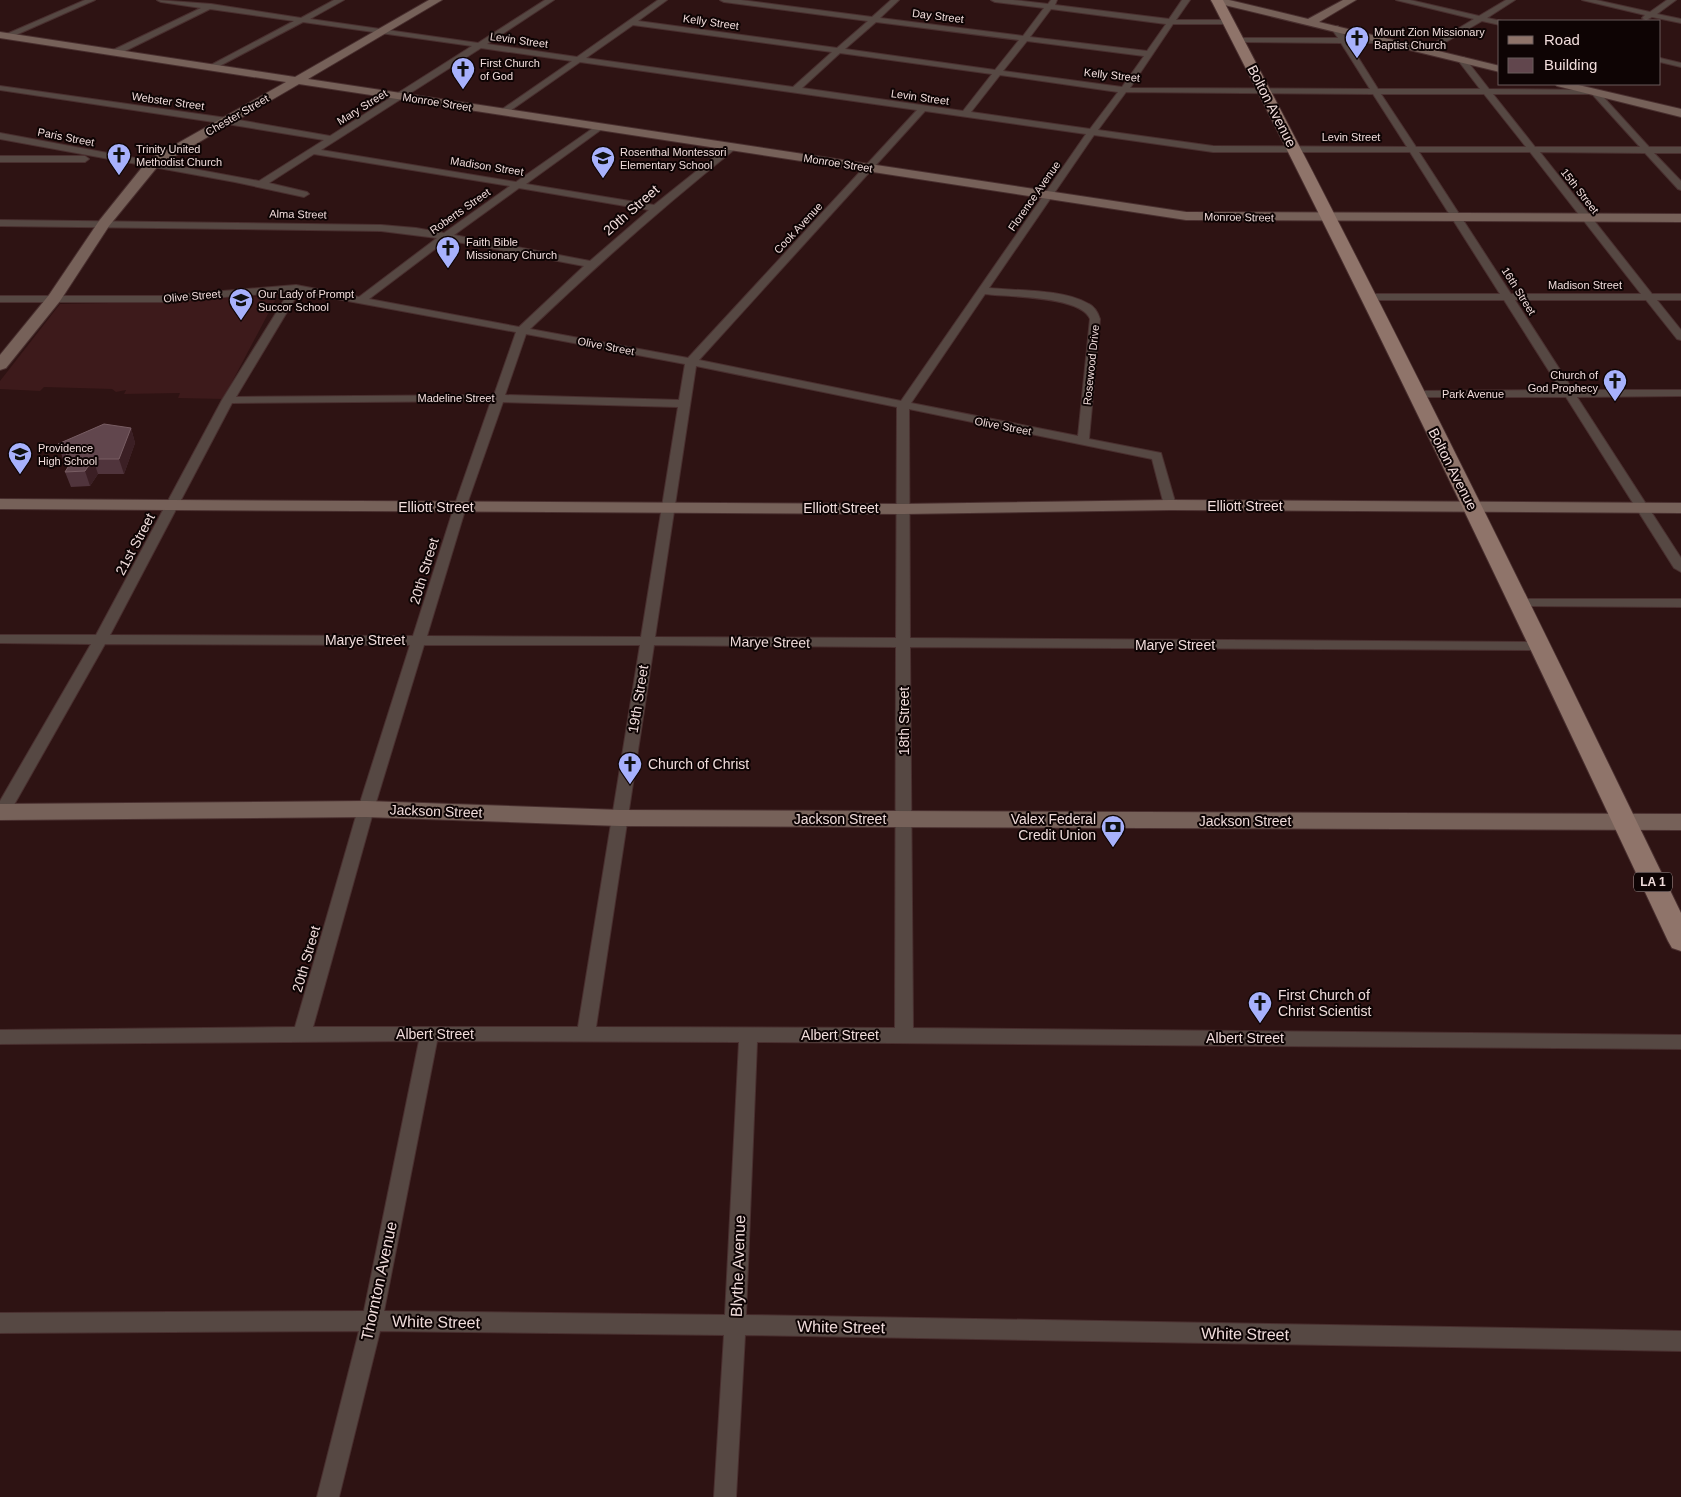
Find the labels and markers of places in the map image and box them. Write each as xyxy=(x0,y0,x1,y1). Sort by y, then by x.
church icon: Mount Zion Missionary Baptist Church xyxy=(1344,25,1370,59)
place label: Mount Zion Missionary Baptist Church xyxy=(1374,26,1485,51)
church icon: First Church of God xyxy=(450,56,476,90)
place label: First Church of God xyxy=(480,57,540,82)
church icon: Trinity United Methodist Church xyxy=(106,142,132,176)
place label: Trinity United Methodist Church xyxy=(136,143,222,168)
school or university icon: Rosenthal Montessori Elementary School xyxy=(590,145,616,179)
place label: Rosenthal Montessori Elementary School xyxy=(620,146,726,171)
church icon: Faith Bible Missionary Church xyxy=(435,235,461,269)
place label: Faith Bible Missionary Church xyxy=(466,236,557,261)
school or university icon: Our Lady of Prompt Succor School xyxy=(228,287,254,321)
place label: Our Lady of Prompt Succor School xyxy=(258,288,354,313)
church icon: Church of God Prophecy xyxy=(1602,368,1628,402)
place label: Church of God Prophecy xyxy=(1528,369,1599,394)
school or university icon: Providence High School xyxy=(7,441,33,475)
place label: Providence High School xyxy=(38,442,97,467)
church icon: Church of Christ xyxy=(617,751,643,785)
place label: Church of Christ xyxy=(648,756,749,772)
place label: Valex Federal Credit Union xyxy=(1011,811,1096,843)
bank icon: Valex Federal Credit Union xyxy=(1100,814,1126,848)
place label: First Church of Christ Scientist xyxy=(1278,987,1371,1019)
church icon: First Church of Christ Scientist xyxy=(1247,990,1273,1024)

